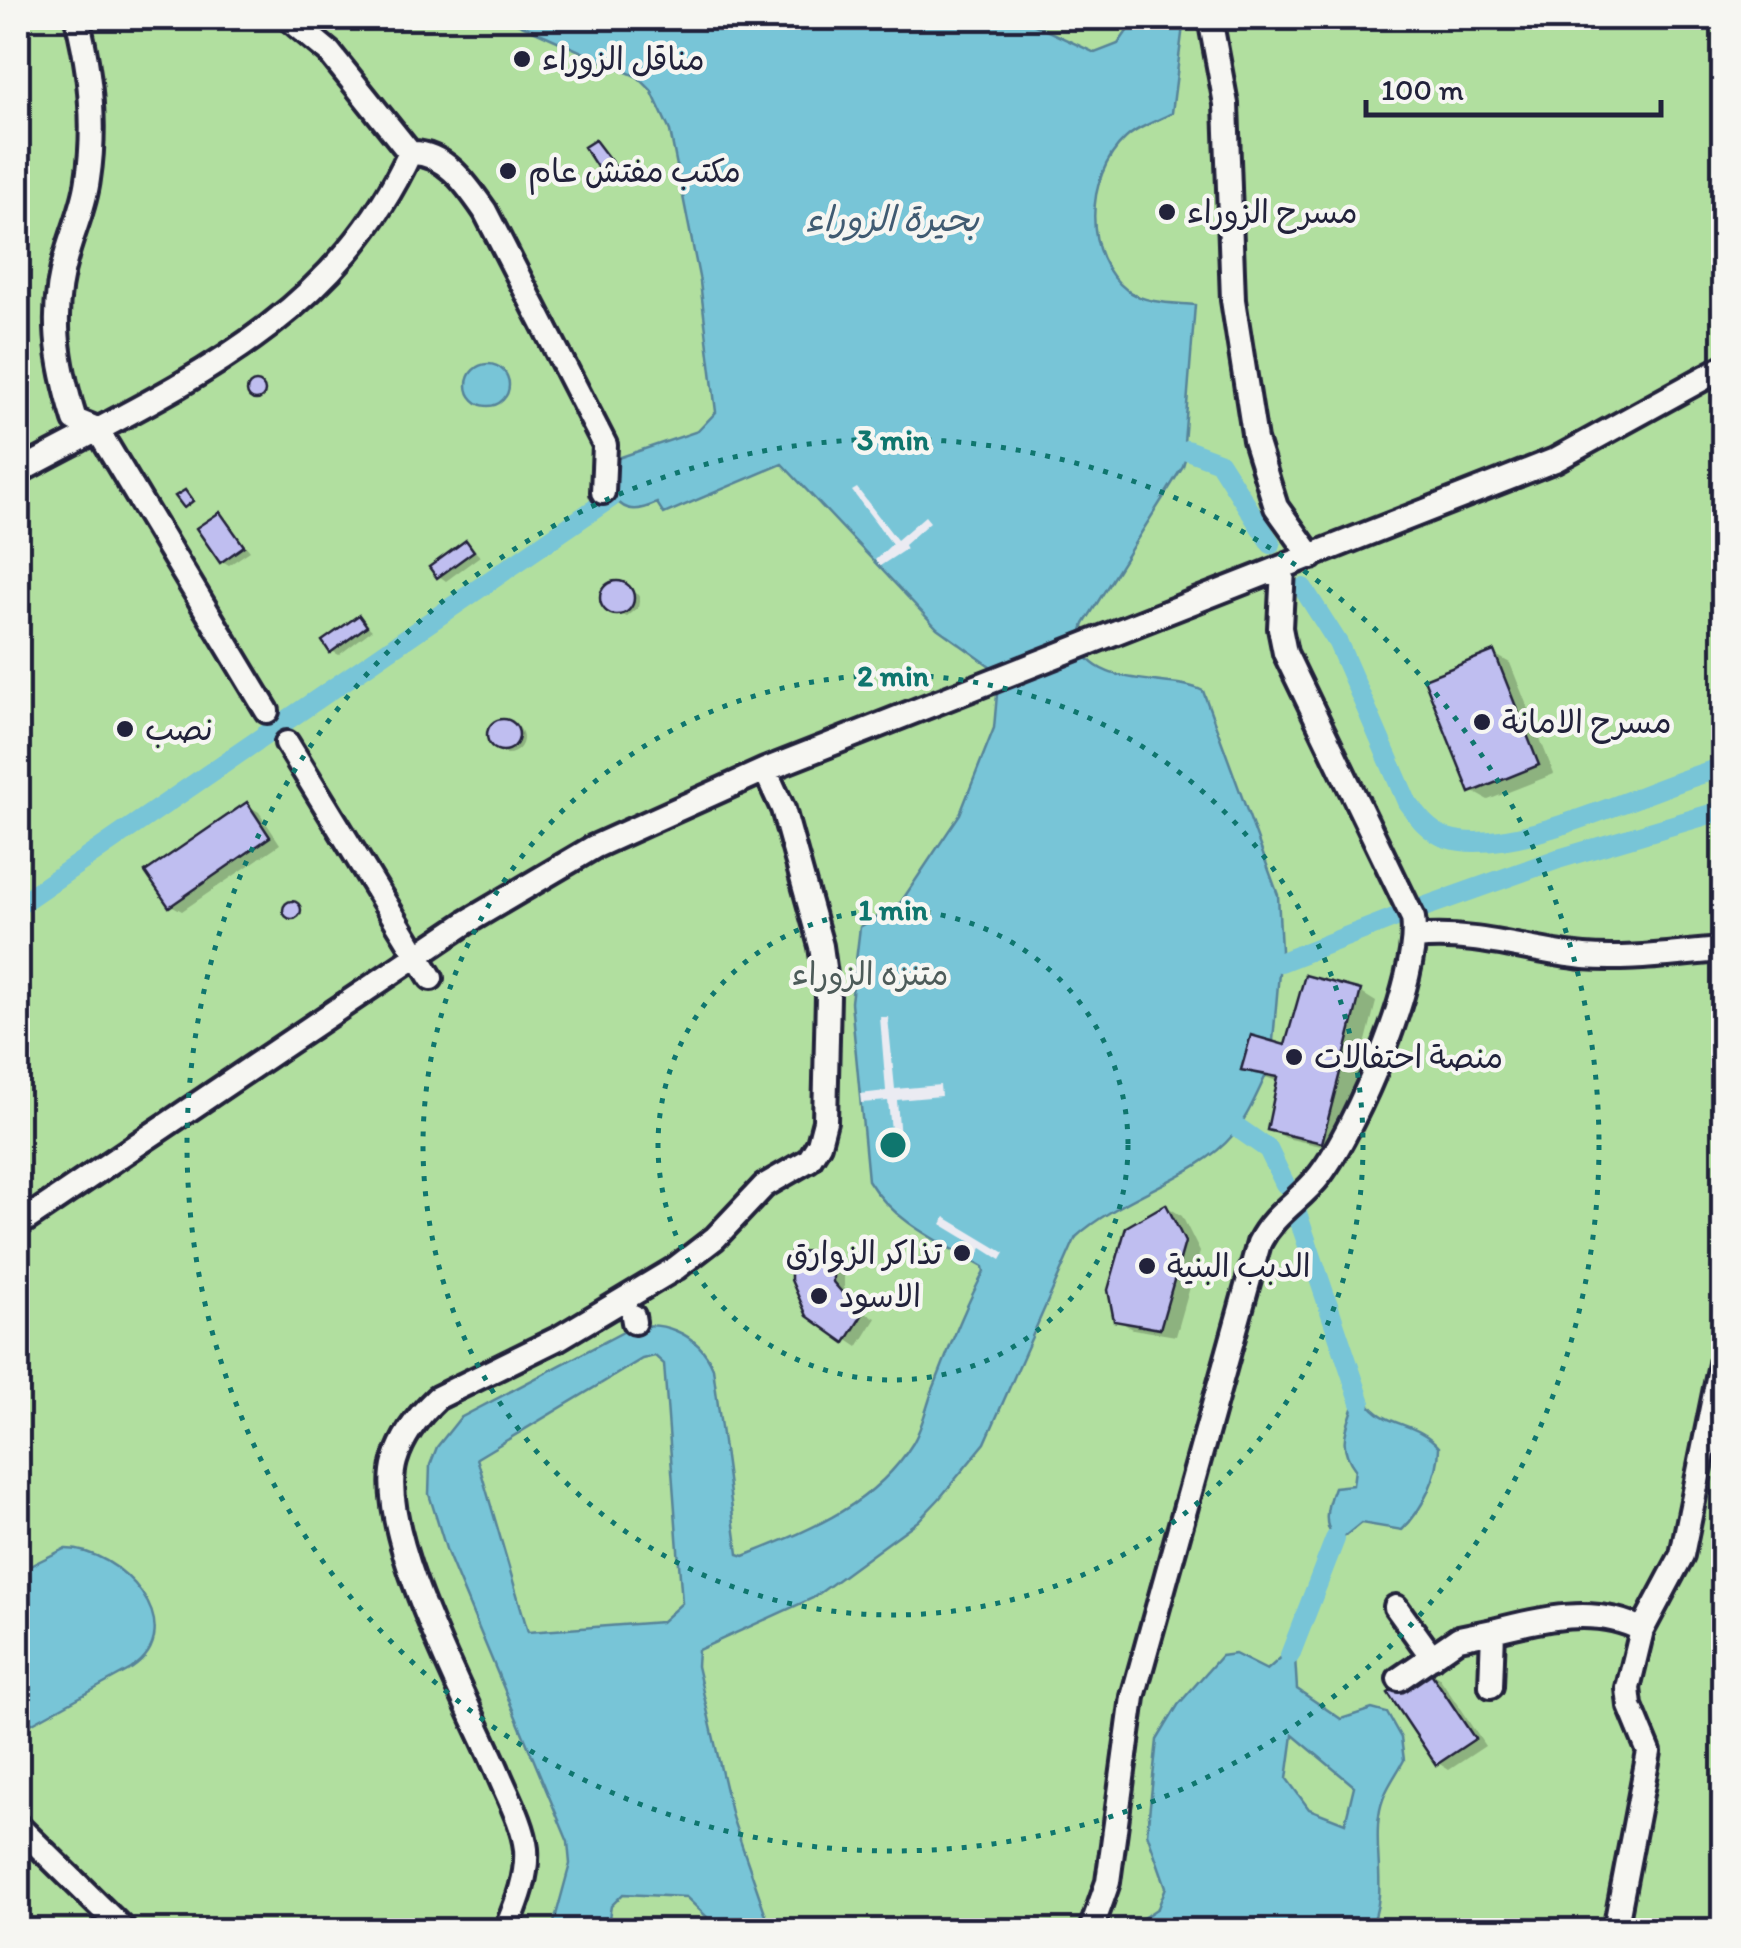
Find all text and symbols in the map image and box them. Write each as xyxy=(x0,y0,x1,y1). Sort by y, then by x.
place label: مناقل الزوراء xyxy=(542,40,705,80)
marker: مناقل الزوراء xyxy=(511,48,533,70)
scale bar xyxy=(1366,55,1661,117)
text: 100 m xyxy=(1381,71,1464,108)
place label: مكتب مفتش عام xyxy=(528,152,741,195)
marker: مكتب مفتش عام xyxy=(497,160,519,182)
place label: مسرح الزوراء xyxy=(1187,193,1358,234)
water label: بحيرة الزوراء xyxy=(805,198,980,241)
marker: مسرح الزوراء xyxy=(1156,201,1178,223)
text: 3 min xyxy=(857,421,930,458)
text: 2 min xyxy=(857,657,930,694)
place label: مسرح الامانة xyxy=(1502,703,1672,744)
place label: نصب xyxy=(145,710,213,748)
marker: مسرح الامانة xyxy=(1471,711,1493,733)
marker: نصب xyxy=(114,718,136,740)
text: 1 min xyxy=(858,891,929,928)
park label: متنزه الزوراء xyxy=(792,955,948,995)
place label: منصة احتفالات xyxy=(1314,1038,1503,1076)
marker: منصة احتفالات xyxy=(1283,1046,1305,1068)
centre of rings xyxy=(875,1127,911,1163)
place label: تذاكر الزوارق xyxy=(785,1234,943,1273)
marker: تذاكر الزوارق xyxy=(951,1242,973,1264)
place label: الدبب البنية xyxy=(1167,1247,1311,1285)
marker: الدبب البنية xyxy=(1136,1255,1158,1277)
place label: الاسود xyxy=(839,1277,921,1315)
marker: الاسود xyxy=(808,1285,830,1307)

